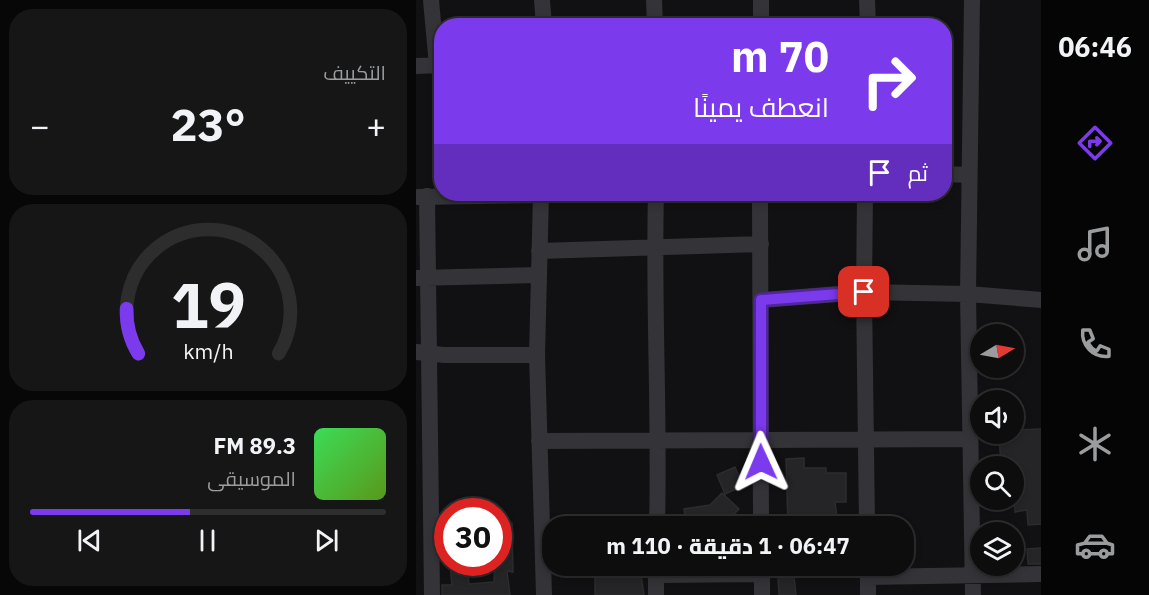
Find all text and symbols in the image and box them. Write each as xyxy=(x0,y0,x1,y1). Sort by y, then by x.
text: 70 m xyxy=(731,29,829,84)
text: 06:46 xyxy=(1058,29,1132,64)
icon: right xyxy=(850,42,928,120)
text: التكييف xyxy=(323,59,386,86)
text: انعطف يمينًا xyxy=(693,89,829,124)
text: 23° xyxy=(170,95,246,153)
text: − xyxy=(30,104,50,147)
text: + xyxy=(366,104,386,147)
icon: directions xyxy=(1074,122,1116,164)
icon: arrive xyxy=(863,156,896,189)
text: ثم xyxy=(908,158,928,187)
icon: music xyxy=(1074,223,1116,265)
text: 19 xyxy=(171,265,245,346)
pin xyxy=(838,266,889,317)
icon: arrive xyxy=(847,275,880,308)
icon: phone xyxy=(1074,323,1116,365)
north arrow xyxy=(970,324,1024,378)
map controls xyxy=(970,324,1024,576)
text: km/h xyxy=(183,338,233,366)
button: sound xyxy=(970,390,1024,444)
icon: climate xyxy=(1074,423,1116,465)
position arrow xyxy=(729,430,793,494)
text: 89.3 FM xyxy=(213,431,296,460)
button: search xyxy=(970,456,1024,510)
text: الموسيقى xyxy=(207,465,296,492)
speed limit sign: 30 xyxy=(434,498,512,576)
button: layers xyxy=(970,522,1024,576)
icon: previous xyxy=(73,524,106,557)
icon: pause xyxy=(191,524,224,557)
icon: next xyxy=(310,524,343,557)
icon: car xyxy=(1074,524,1116,566)
text: 06:47 · 1 دقيقة · 110 m xyxy=(606,531,850,560)

